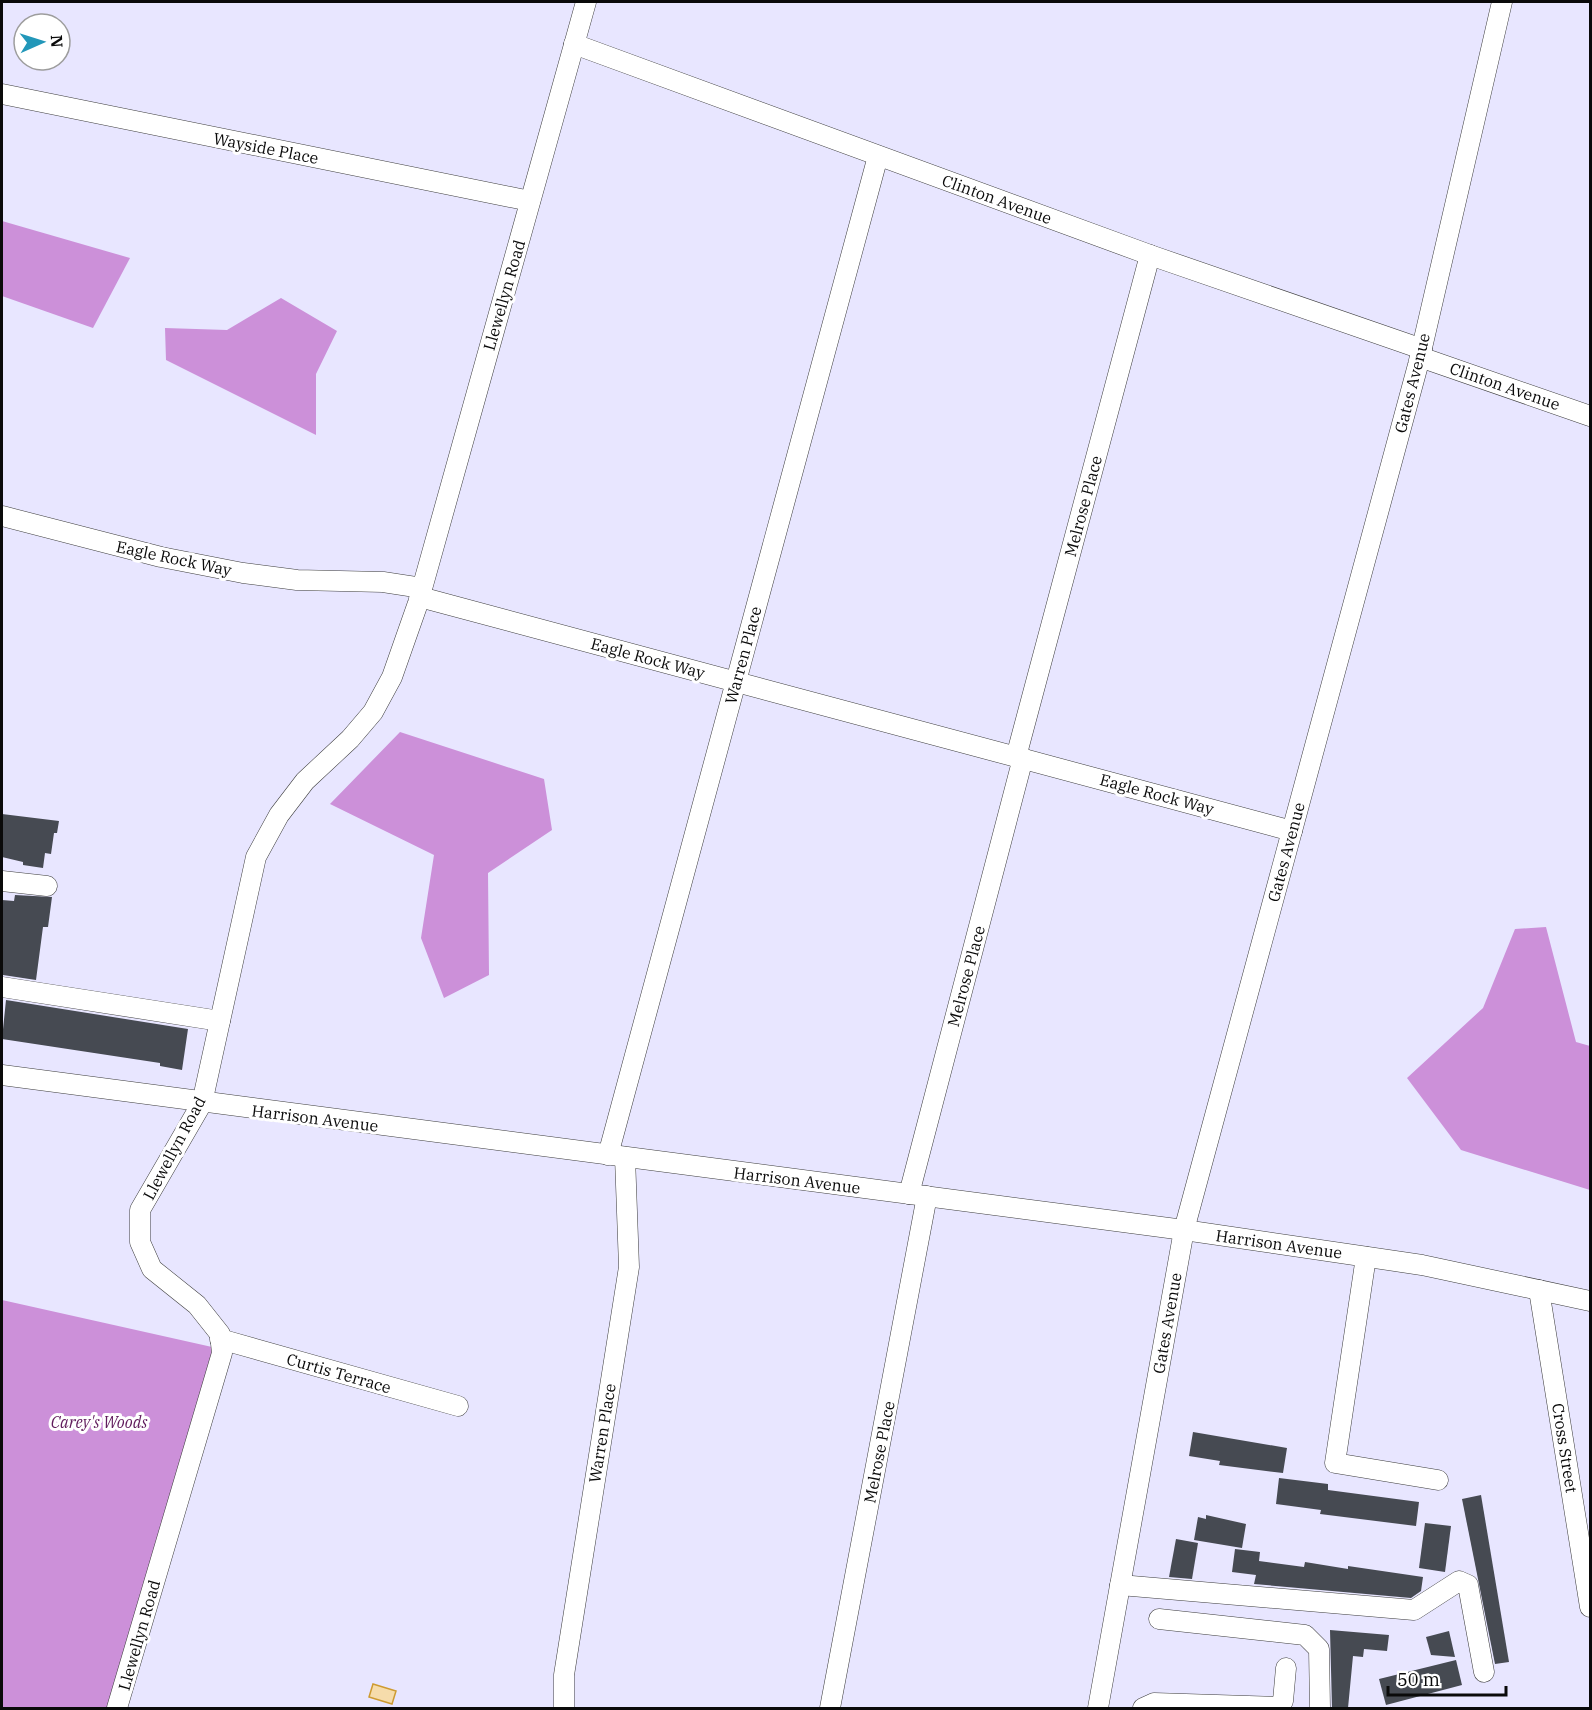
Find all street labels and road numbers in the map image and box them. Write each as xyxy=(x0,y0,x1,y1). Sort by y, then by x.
street label: Wayside Place xyxy=(212,128,320,168)
street label: Clinton Avenue xyxy=(939,170,1055,228)
street label: Llewellyn Road xyxy=(479,237,529,353)
street label: Gates Avenue xyxy=(1390,331,1434,435)
street label: Clinton Avenue xyxy=(1447,358,1563,414)
street label: Melrose Place xyxy=(1060,453,1106,559)
street label: Eagle Rock Way xyxy=(115,536,234,580)
street label: Warren Place xyxy=(720,604,766,706)
street label: Eagle Rock Way xyxy=(589,633,708,683)
street label: Eagle Rock Way xyxy=(1098,769,1217,819)
street label: Gates Avenue xyxy=(1263,800,1309,904)
street label: Melrose Place xyxy=(943,923,989,1029)
street label: Llewellyn Road xyxy=(138,1093,210,1203)
street label: Harrison Avenue xyxy=(250,1100,380,1136)
street label: Harrison Avenue xyxy=(732,1162,862,1198)
street label: Harrison Avenue xyxy=(1214,1225,1344,1263)
street label: Gates Avenue xyxy=(1148,1271,1186,1375)
street label: Curtis Terrace xyxy=(285,1349,393,1397)
street label: Warren Place xyxy=(584,1382,620,1484)
street label: Melrose Place xyxy=(859,1399,899,1505)
street label: Cross Street xyxy=(1548,1402,1582,1495)
street label: Llewellyn Road xyxy=(114,1577,164,1693)

